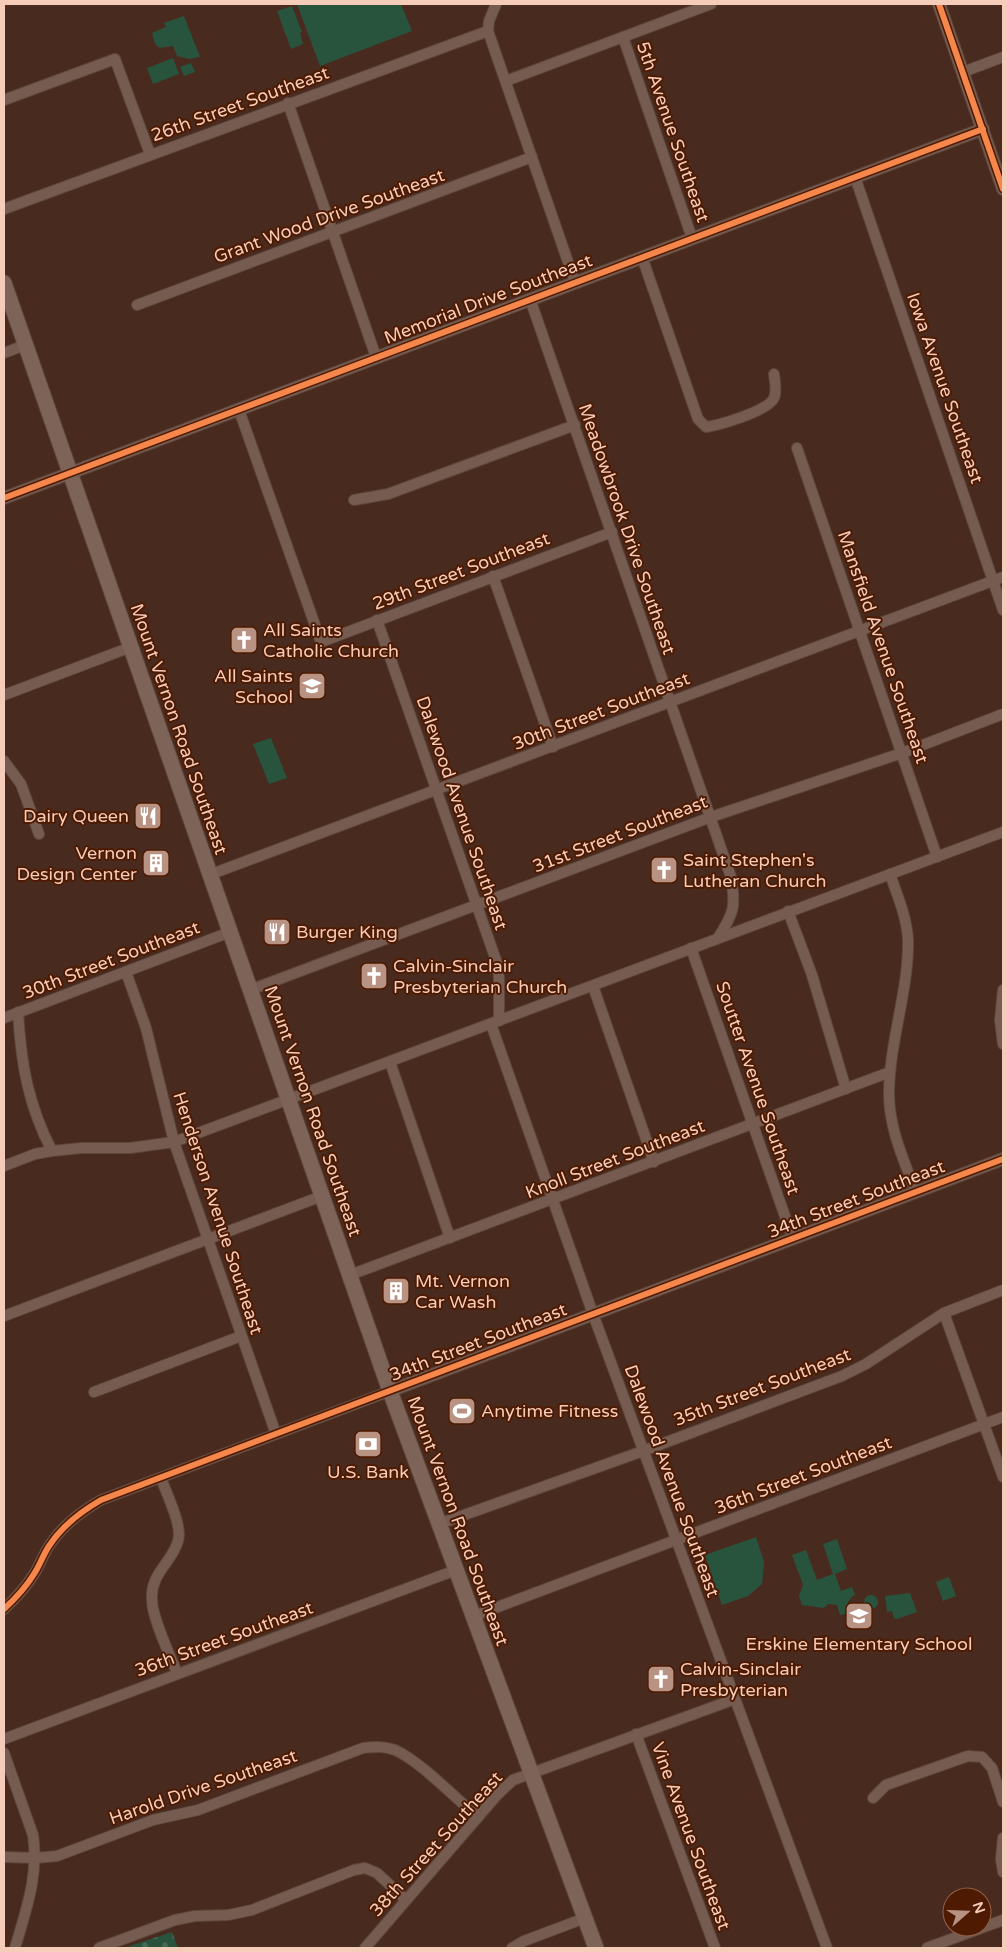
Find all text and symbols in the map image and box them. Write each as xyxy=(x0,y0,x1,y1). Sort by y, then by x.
street label: 5th Avenue Southeast xyxy=(632,39,714,225)
street label: 26th Street Southeast xyxy=(148,62,332,146)
street label: Grant Wood Drive Southeast xyxy=(211,164,447,268)
street label: Memorial Drive Southeast xyxy=(381,249,595,349)
street label: Iowa Avenue Southeast xyxy=(902,290,988,486)
street label: Meadowbrook Drive Southeast xyxy=(574,401,680,657)
street label: 29th Street Southeast xyxy=(369,527,553,615)
street label: Mansfield Avenue Southeast xyxy=(833,528,933,767)
street label: Mount Vernon Road Southeast xyxy=(126,601,232,857)
place label: All Saints Catholic Church xyxy=(263,619,399,662)
church icon: All Saints Catholic Church xyxy=(229,625,259,655)
place label: All Saints School xyxy=(214,665,293,708)
street label: 30th Street Southeast xyxy=(509,667,693,755)
school or university icon: All Saints School xyxy=(297,671,327,701)
street label: Dalewood Avenue Southeast xyxy=(412,693,512,933)
street label: 31st Street Southeast xyxy=(529,790,711,877)
restaurant icon: Dairy Queen xyxy=(133,801,163,831)
place label: Dairy Queen xyxy=(23,805,129,827)
place label: Vernon Design Center xyxy=(17,842,137,885)
building icon: Vernon Design Center xyxy=(141,848,171,878)
place label: Saint Stephen's Lutheran Church xyxy=(683,849,827,892)
church icon: Saint Stephen's Lutheran Church xyxy=(649,855,679,885)
street label: 30th Street Southeast xyxy=(19,916,203,1004)
restaurant icon: Burger King xyxy=(262,917,292,947)
place label: Burger King xyxy=(296,921,398,943)
place label: Calvin-Sinclair Presbyterian Church xyxy=(393,955,567,998)
church icon: Calvin-Sinclair Presbyterian Church xyxy=(359,961,389,991)
street label: Soutter Avenue Southeast xyxy=(711,978,805,1198)
street label: Mount Vernon Road Southeast xyxy=(260,983,366,1239)
street label: Henderson Avenue Southeast xyxy=(168,1089,268,1337)
street label: Knoll Street Southeast xyxy=(522,1115,708,1203)
street label: 34th Street Southeast xyxy=(764,1155,948,1243)
place label: Mt. Vernon Car Wash xyxy=(415,1270,510,1313)
building icon: Mt. Vernon Car Wash xyxy=(381,1276,411,1306)
street label: 34th Street Southeast xyxy=(386,1298,570,1386)
street label: 35th Street Southeast xyxy=(670,1343,854,1431)
street label: Dalewood Avenue Southeast xyxy=(620,1362,724,1600)
street label: Mount Vernon Road Southeast xyxy=(403,1393,514,1649)
sports icon: Anytime Fitness xyxy=(447,1396,477,1426)
place label: Anytime Fitness xyxy=(481,1400,618,1422)
bank icon: U.S. Bank xyxy=(353,1429,383,1459)
street label: 36th Street Southeast xyxy=(711,1431,895,1519)
place label: U.S. Bank xyxy=(327,1461,409,1483)
street label: 36th Street Southeast xyxy=(132,1597,316,1681)
school or university icon: Erskine Elementary School xyxy=(844,1601,874,1631)
place label: Erskine Elementary School xyxy=(746,1633,972,1655)
place label: Calvin-Sinclair Presbyterian xyxy=(680,1658,801,1701)
church icon: Calvin-Sinclair Presbyterian xyxy=(646,1664,676,1694)
street label: Vine Avenue Southeast xyxy=(647,1739,735,1933)
street label: Harold Drive Southeast xyxy=(106,1744,300,1830)
street label: 38th Street Southeast xyxy=(365,1767,507,1921)
north arrow xyxy=(942,1887,992,1937)
text: N xyxy=(969,1900,989,1916)

